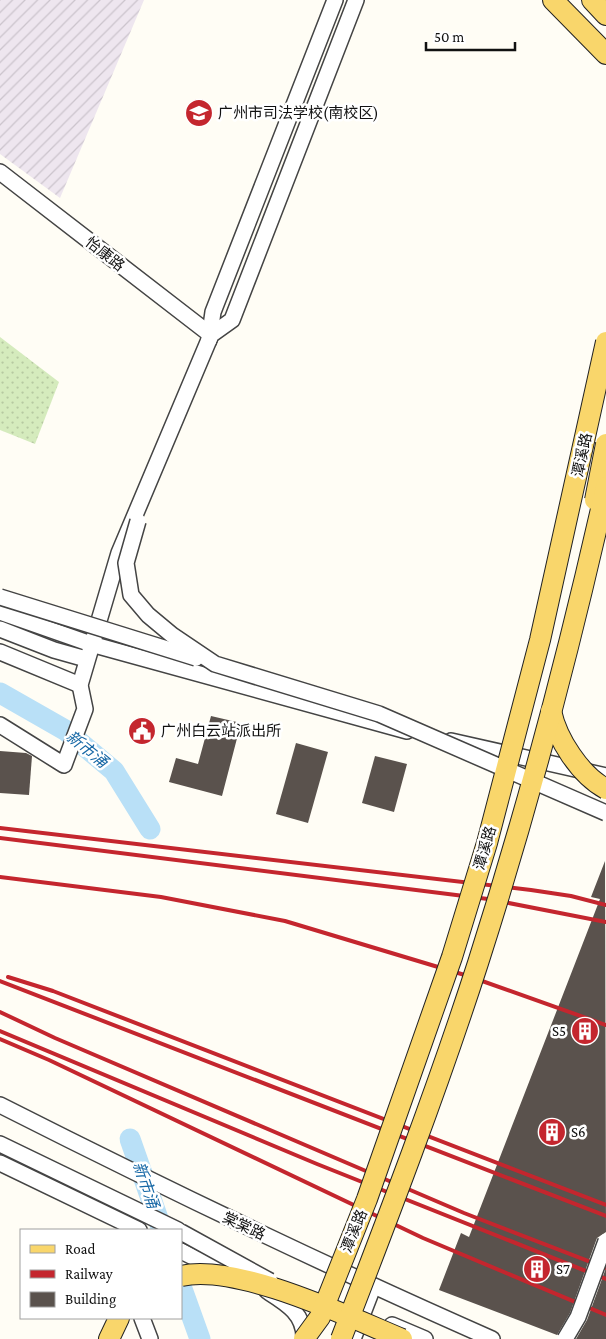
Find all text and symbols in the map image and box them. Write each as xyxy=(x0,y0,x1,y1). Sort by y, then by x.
scale bar xyxy=(426,20,515,52)
text: 50 m xyxy=(434,29,464,45)
school or university icon: 广州市司法学校(南校区) xyxy=(184,98,214,128)
place label: 广州市司法学校(南校区) xyxy=(218,104,379,122)
street label: 怡康路 xyxy=(82,233,128,274)
street label: 潭溪路 xyxy=(569,431,595,479)
public building icon: 广州白云站派出所 xyxy=(127,716,157,746)
place label: 广州白云站派出所 xyxy=(161,722,281,739)
water label: 新市涌 xyxy=(63,727,113,772)
street label: 潭溪路 xyxy=(471,824,499,872)
building icon: S5 xyxy=(570,1016,600,1046)
place label: S5 xyxy=(552,1023,566,1039)
building icon: S6 xyxy=(537,1117,567,1147)
place label: S6 xyxy=(571,1124,586,1140)
water label: 新市涌 xyxy=(130,1160,162,1212)
street label: 潭溪路 xyxy=(338,1207,370,1255)
street label: 棠棠路 xyxy=(220,1209,268,1243)
legend xyxy=(20,1229,182,1319)
text: Road xyxy=(65,1241,96,1257)
building icon: S7 xyxy=(522,1254,552,1284)
place label: S7 xyxy=(556,1261,570,1277)
text: Railway xyxy=(65,1266,113,1283)
text: Building xyxy=(65,1291,116,1308)

